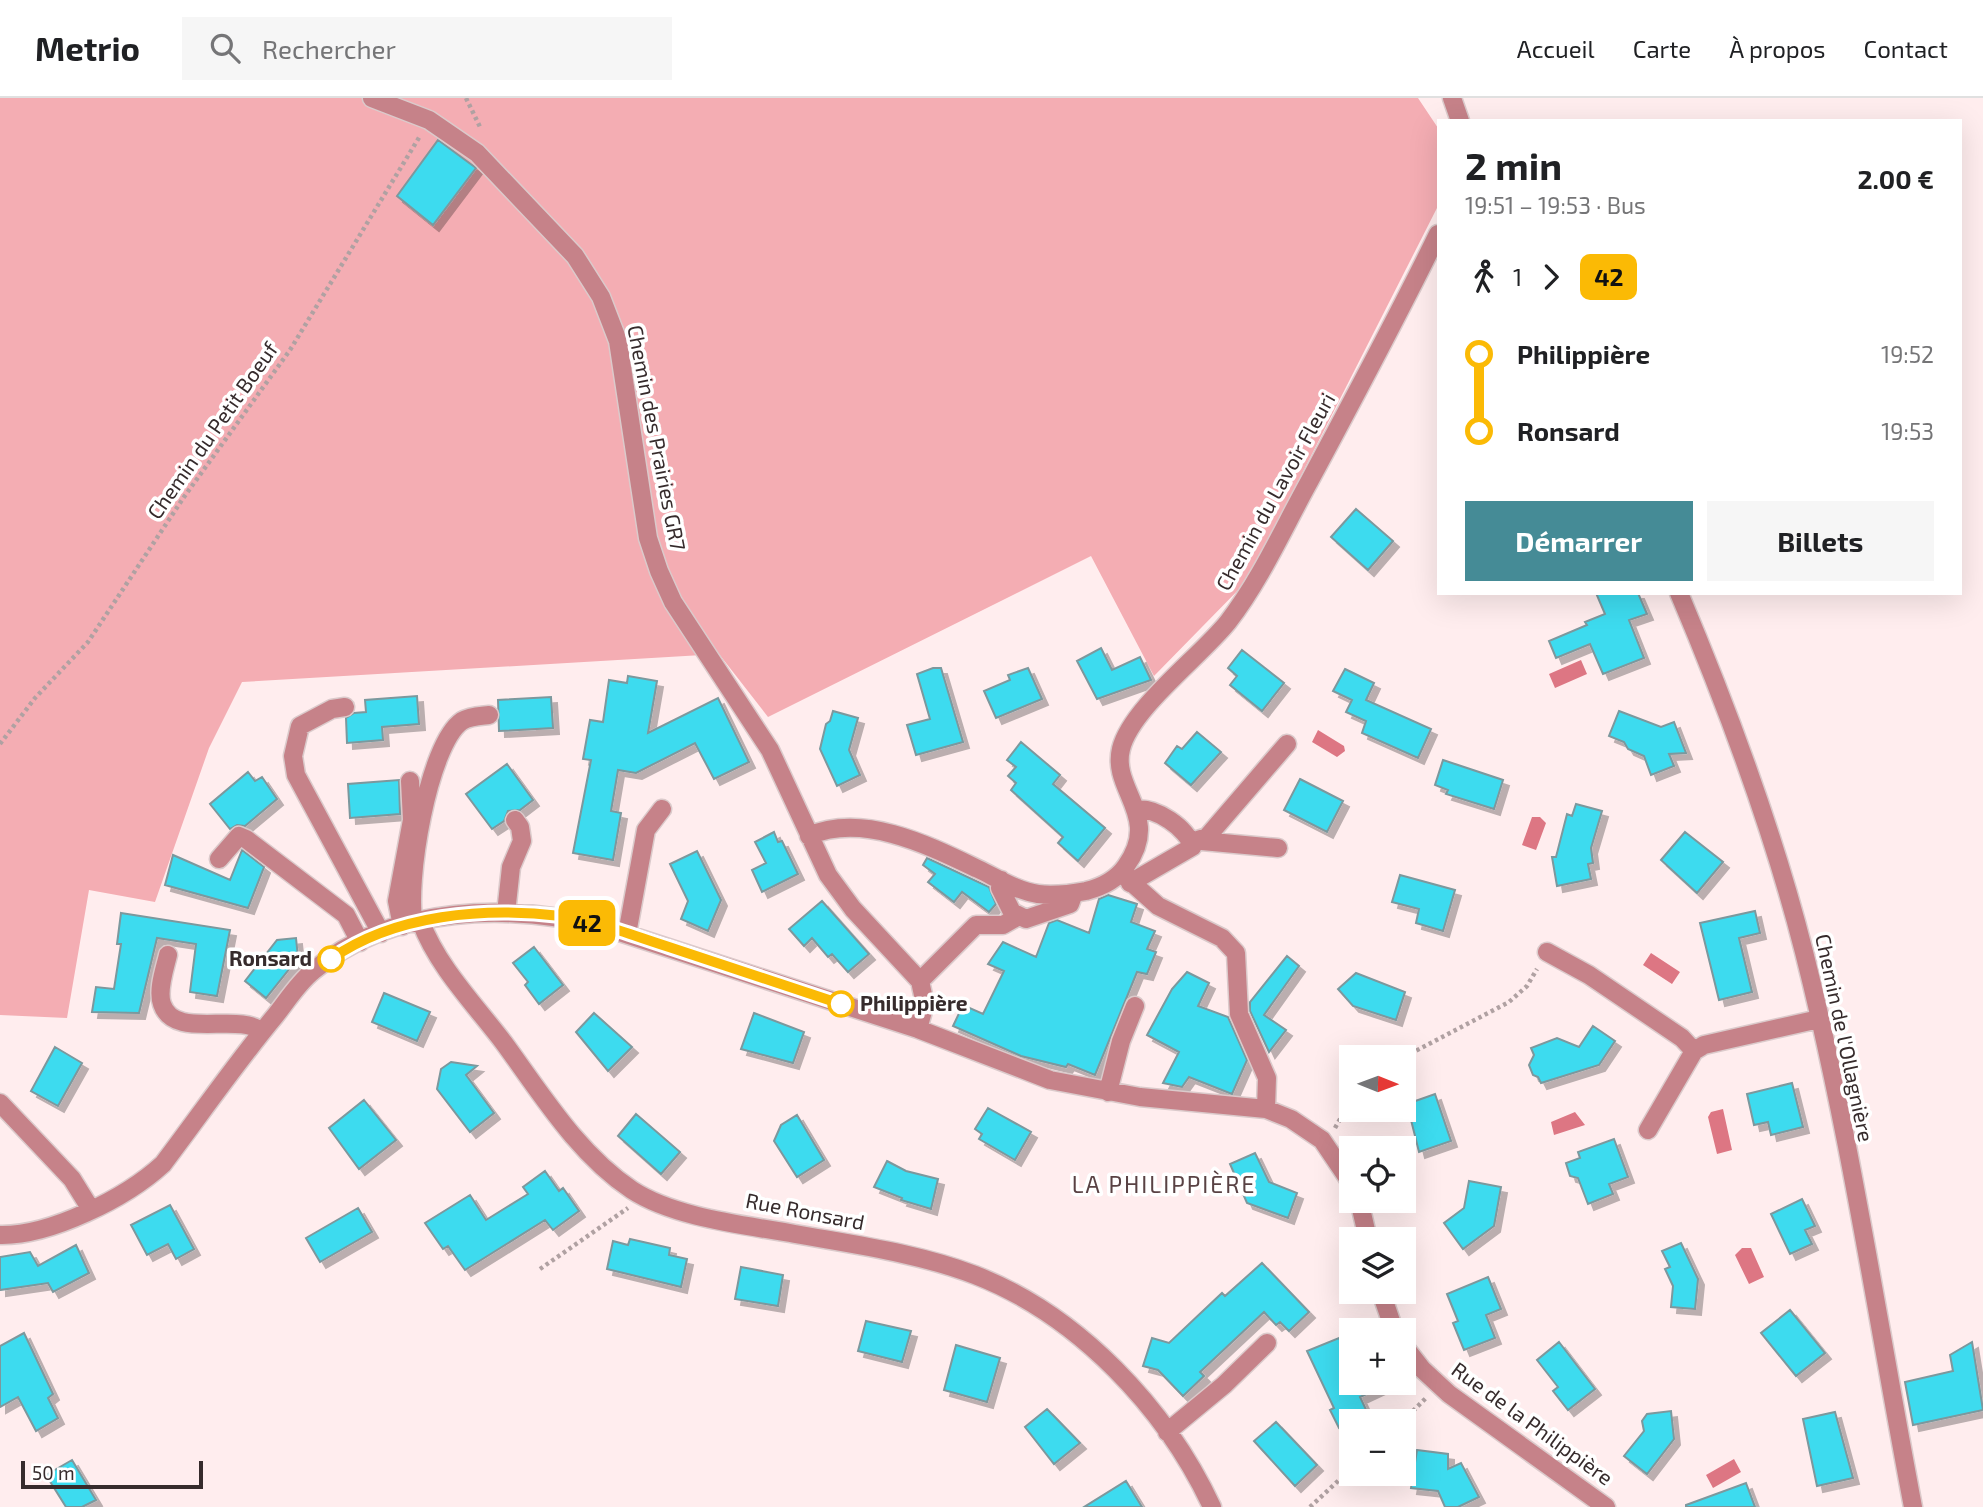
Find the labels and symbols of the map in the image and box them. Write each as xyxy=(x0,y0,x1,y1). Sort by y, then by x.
street label: Chemin des Prairies GR7 xyxy=(623,323,692,553)
street label: Chemin du Petit Boeuf xyxy=(141,336,283,523)
street label: Chemin du Lavoir Fleuri xyxy=(1210,388,1339,594)
line badge: 42 xyxy=(556,900,618,946)
street label: Chemin de l'Ollagnière xyxy=(1811,931,1880,1144)
place label: Ronsard xyxy=(229,945,312,970)
marker: Ronsard xyxy=(318,946,344,972)
place label: Philippière xyxy=(860,990,968,1015)
marker: Philippière xyxy=(828,991,854,1017)
north arrow xyxy=(1339,1045,1416,1122)
district label: LA PHILIPPIÈRE xyxy=(1072,1170,1256,1198)
street label: Rue Ronsard xyxy=(744,1187,867,1234)
street label: Rue de la Philippière xyxy=(1448,1356,1618,1490)
scale bar xyxy=(21,1458,203,1490)

